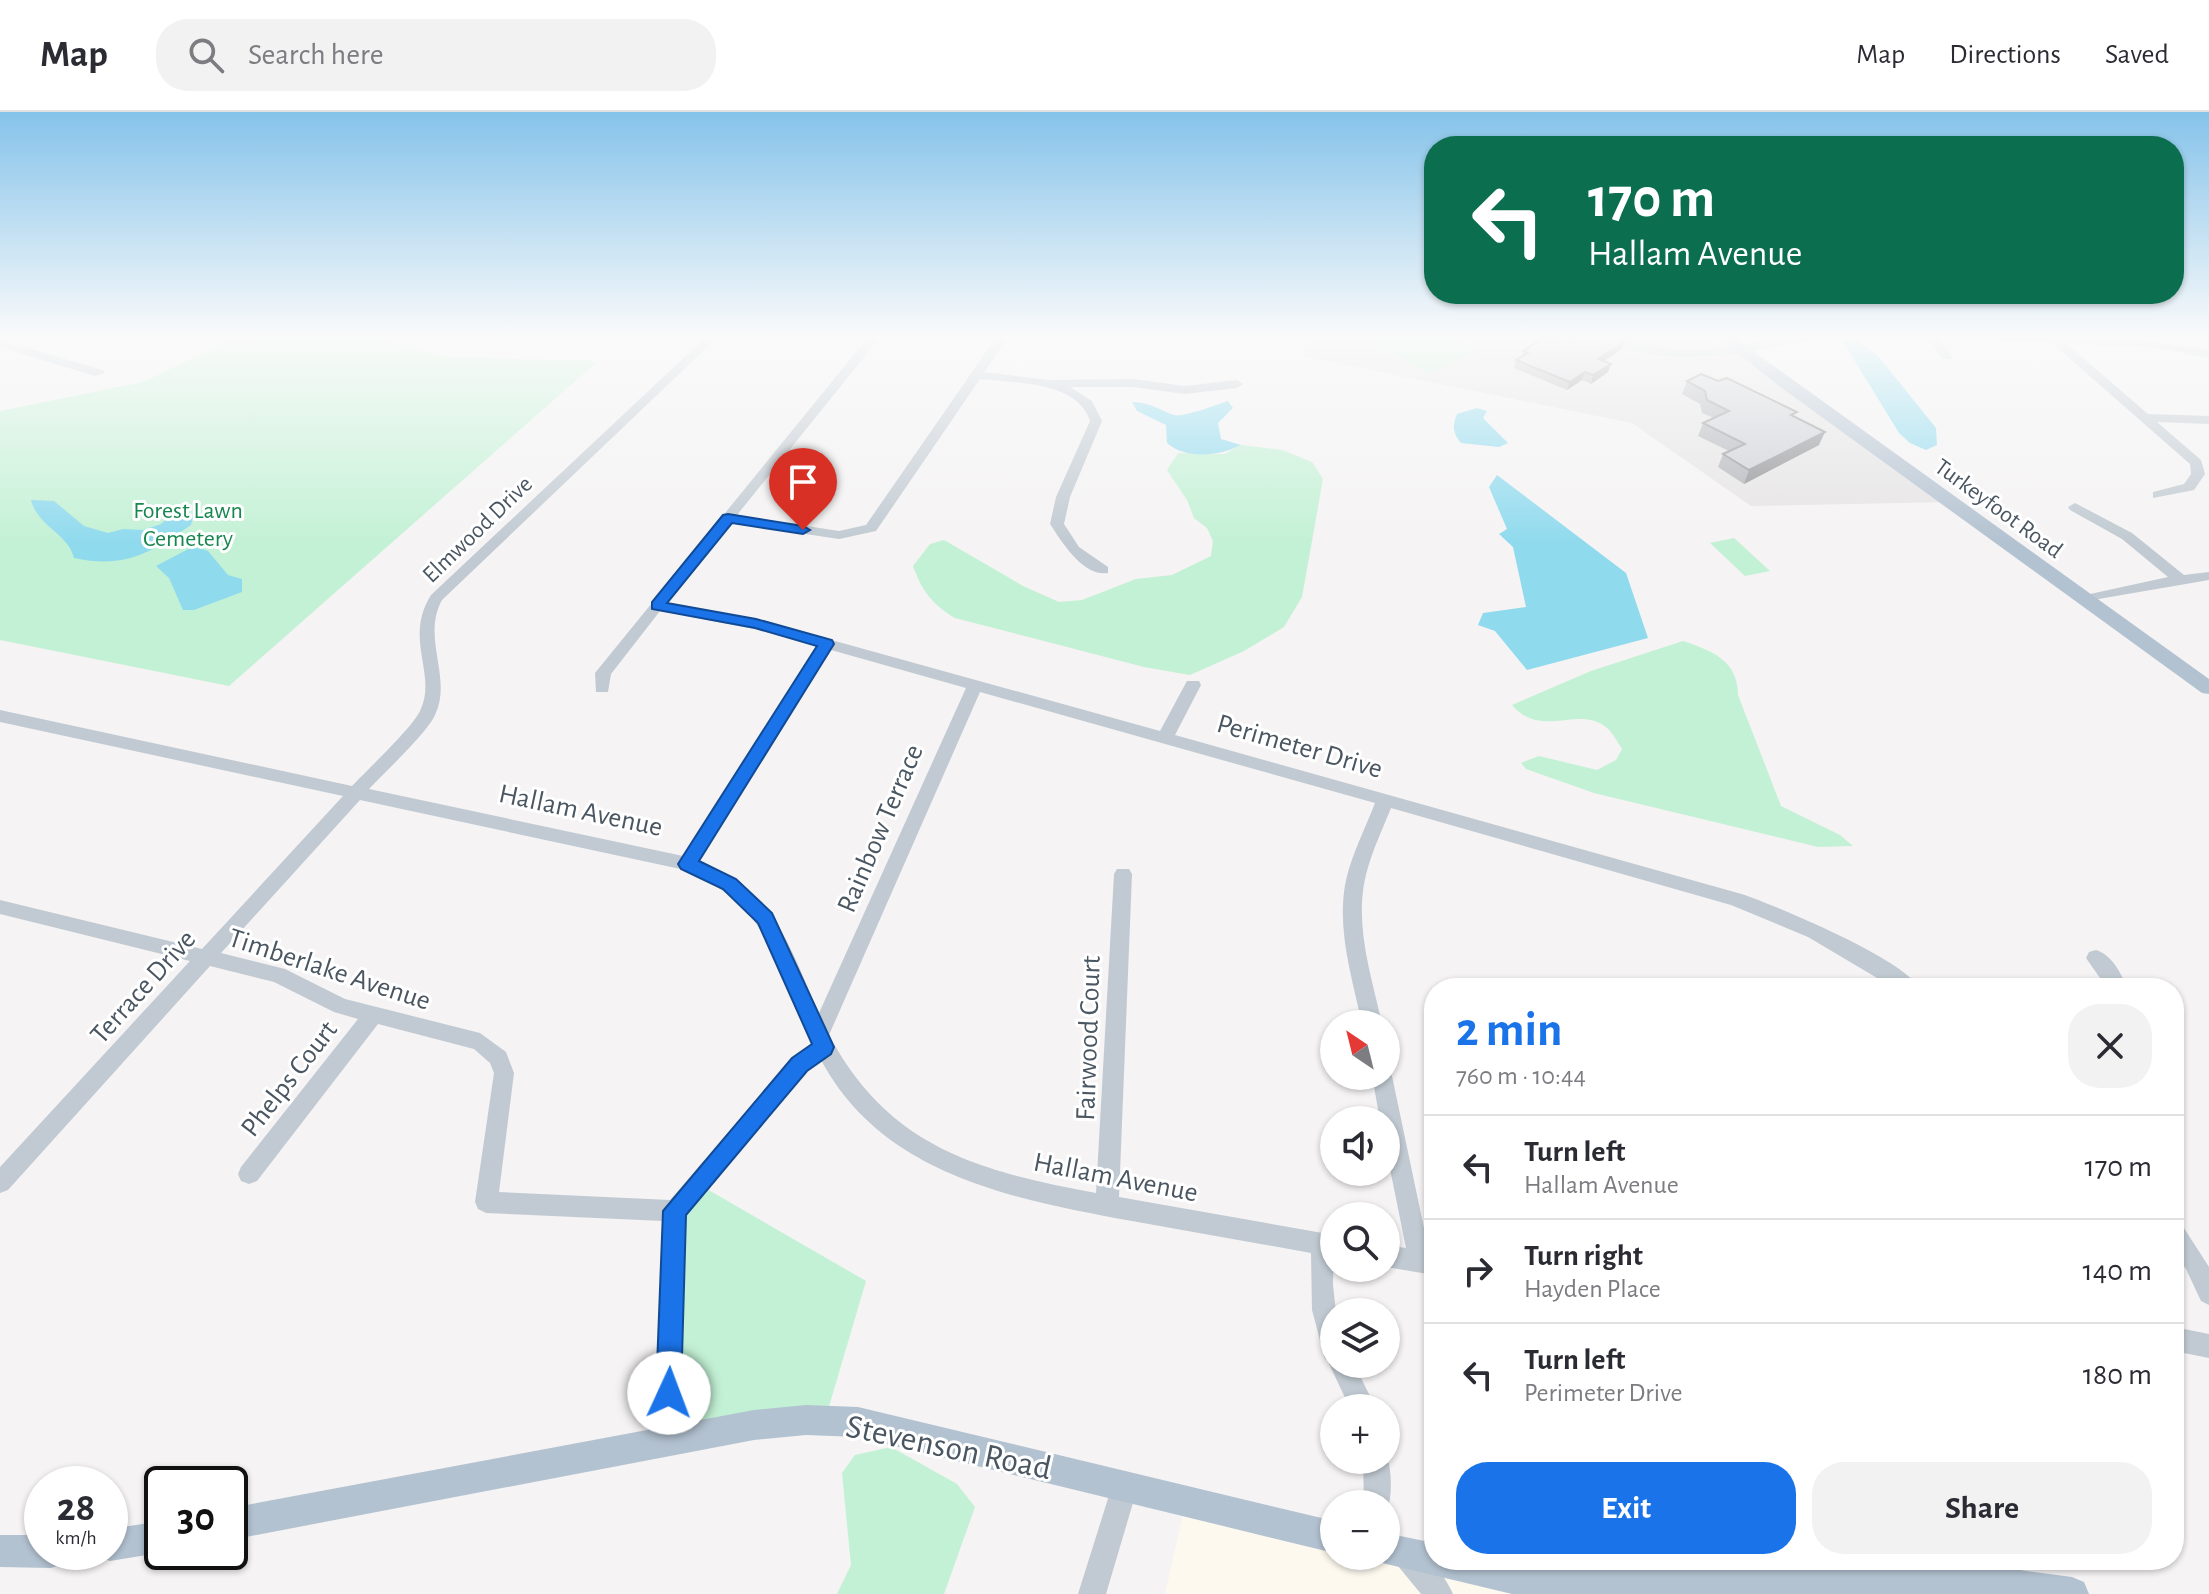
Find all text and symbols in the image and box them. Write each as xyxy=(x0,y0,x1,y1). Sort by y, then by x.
search box xyxy=(156,19,716,91)
icon: search xyxy=(184,33,228,77)
text: Map xyxy=(40,36,108,74)
text: Search here xyxy=(248,40,384,70)
text: Map xyxy=(1856,41,1905,69)
text: Directions xyxy=(1949,41,2061,69)
text: Saved xyxy=(2105,41,2169,69)
icon: left xyxy=(1456,168,1560,272)
text: 170 m xyxy=(1588,171,1715,227)
text: Hallam Avenue xyxy=(1588,236,1802,272)
pin xyxy=(769,448,837,530)
street label: Turkeyfoot Road xyxy=(1930,455,2067,563)
icon: arrive xyxy=(781,460,825,504)
street label: Elmwood Drive xyxy=(418,472,537,588)
park label: Forest Lawn Cemetery xyxy=(133,499,243,551)
street label: Perimeter Drive xyxy=(1214,710,1385,784)
street label: Rainbow Terrace xyxy=(833,741,929,917)
street label: Hallam Avenue xyxy=(496,780,665,842)
street label: Timberlake Avenue xyxy=(225,924,434,1016)
street label: Terrace Drive xyxy=(86,925,201,1049)
street label: Fairwood Court xyxy=(1072,955,1106,1121)
button: close xyxy=(2068,1004,2152,1088)
text: 2 min xyxy=(1456,1007,1563,1055)
north arrow xyxy=(1320,1010,1400,1090)
map controls xyxy=(1320,1010,1400,1570)
street label: Phelps Court xyxy=(236,1016,343,1142)
text: 760 m · 10:44 xyxy=(1456,1063,1586,1089)
button: sound xyxy=(1320,1106,1400,1186)
text: Turn left xyxy=(1524,1137,1625,1167)
icon: left xyxy=(1456,1145,1500,1189)
street label: Hallam Avenue xyxy=(1031,1148,1200,1208)
text: 170 m xyxy=(2084,1152,2152,1182)
text: Hallam Avenue xyxy=(1524,1172,1679,1198)
button: search xyxy=(1320,1202,1400,1282)
text: Turn right xyxy=(1524,1241,1643,1271)
icon: right xyxy=(1456,1249,1500,1293)
text: 140 m xyxy=(2082,1256,2152,1286)
text: Hayden Place xyxy=(1524,1276,1661,1302)
button: layers xyxy=(1320,1298,1400,1378)
text: Turn left xyxy=(1524,1345,1625,1375)
position arrow xyxy=(627,1351,711,1435)
icon: left xyxy=(1456,1353,1500,1397)
text: 180 m xyxy=(2083,1360,2152,1390)
text: Perimeter Drive xyxy=(1524,1380,1683,1406)
button: + xyxy=(1320,1394,1400,1474)
street label: Stevenson Road xyxy=(843,1410,1054,1486)
button: Exit xyxy=(1456,1462,1796,1554)
button: Share xyxy=(1812,1462,2152,1554)
speed limit sign: 30 xyxy=(144,1466,248,1570)
text: 28 xyxy=(57,1488,95,1528)
button: − xyxy=(1320,1490,1400,1570)
text: km/h xyxy=(55,1528,97,1548)

